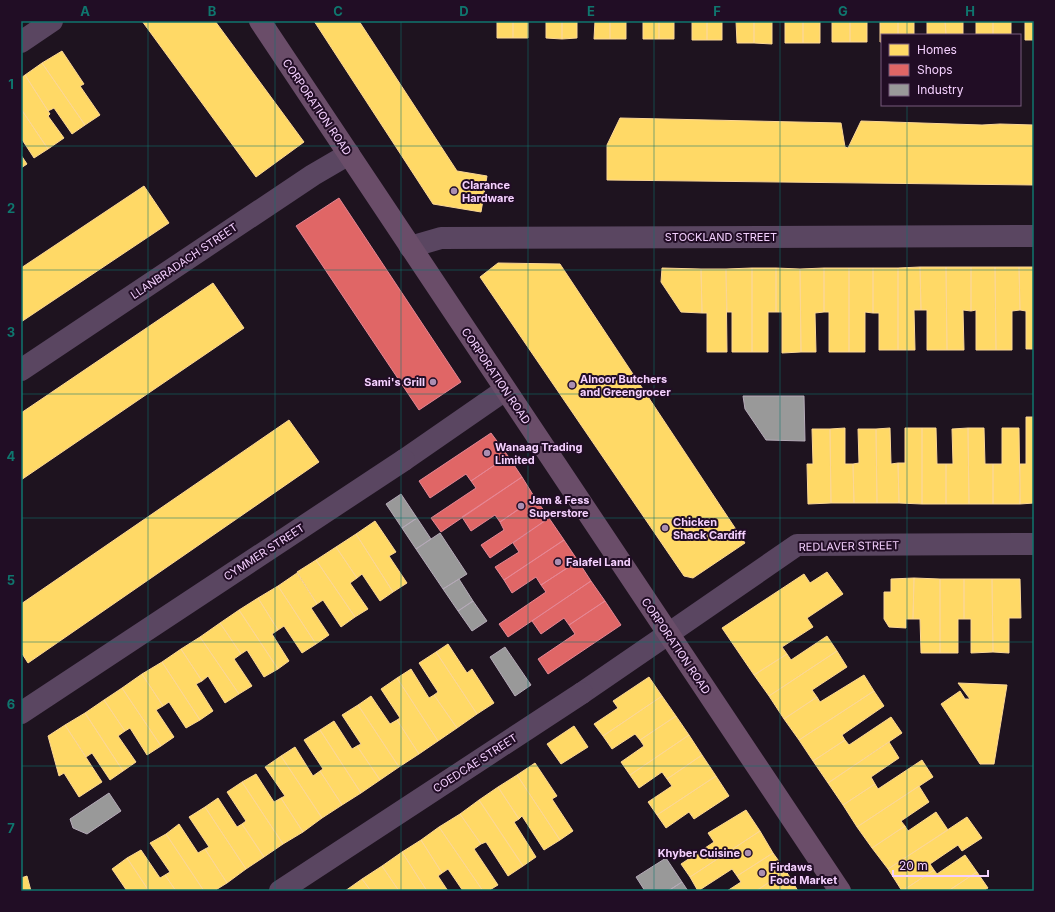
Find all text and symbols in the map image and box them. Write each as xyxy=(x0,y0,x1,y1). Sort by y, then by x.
text: A xyxy=(80,3,90,19)
text: B xyxy=(208,3,217,19)
text: C xyxy=(333,3,343,19)
text: D xyxy=(459,3,469,19)
text: E xyxy=(587,3,595,19)
text: F xyxy=(713,3,721,19)
text: G xyxy=(838,3,848,19)
text: H xyxy=(965,3,975,19)
legend xyxy=(881,34,1021,106)
text: Homes xyxy=(917,42,957,57)
street label: CORPORATION ROAD xyxy=(280,56,354,158)
text: Shops xyxy=(917,62,953,77)
text: 1 xyxy=(8,76,14,92)
text: Industry xyxy=(917,82,964,97)
place label: Clarance Hardware xyxy=(462,178,515,205)
marker: Clarance Hardware xyxy=(449,186,459,196)
text: 2 xyxy=(7,200,15,216)
street label: LLANBRADACH STREET xyxy=(128,220,240,302)
street label: STOCKLAND STREET xyxy=(665,230,777,244)
text: 3 xyxy=(7,324,15,340)
street label: CORPORATION ROAD xyxy=(459,325,533,427)
place label: Alnoor Butchers and Greengrocer xyxy=(580,372,671,399)
place label: Sami's Grill xyxy=(364,375,425,389)
marker: Sami's Grill xyxy=(428,377,438,387)
marker: Alnoor Butchers and Greengrocer xyxy=(567,380,577,390)
place label: Wanaag Trading Limited xyxy=(495,440,583,467)
text: 4 xyxy=(7,448,16,464)
marker: Wanaag Trading Limited xyxy=(482,448,492,458)
place label: Jam & Fess Superstore xyxy=(529,493,589,520)
marker: Jam & Fess Superstore xyxy=(516,501,526,511)
place label: Chicken Shack Cardiff xyxy=(673,515,746,542)
street label: CYMMER STREET xyxy=(221,521,307,583)
marker: Chicken Shack Cardiff xyxy=(660,523,670,533)
street label: REDLAVER STREET xyxy=(799,538,899,554)
place label: Falafel Land xyxy=(566,555,631,569)
marker: Falafel Land xyxy=(553,557,563,567)
text: 5 xyxy=(7,572,15,588)
street label: CORPORATION ROAD xyxy=(639,595,713,697)
text: 6 xyxy=(7,696,15,712)
street label: COEDCAE STREET xyxy=(430,731,520,795)
text: 7 xyxy=(7,820,15,836)
place label: Khyber Cuisine xyxy=(658,846,740,860)
marker: Khyber Cuisine xyxy=(743,848,753,858)
scale bar xyxy=(893,852,988,878)
text: 20 m xyxy=(899,858,928,873)
place label: Firdaws Food Market xyxy=(770,860,837,887)
marker: Firdaws Food Market xyxy=(757,868,767,878)

